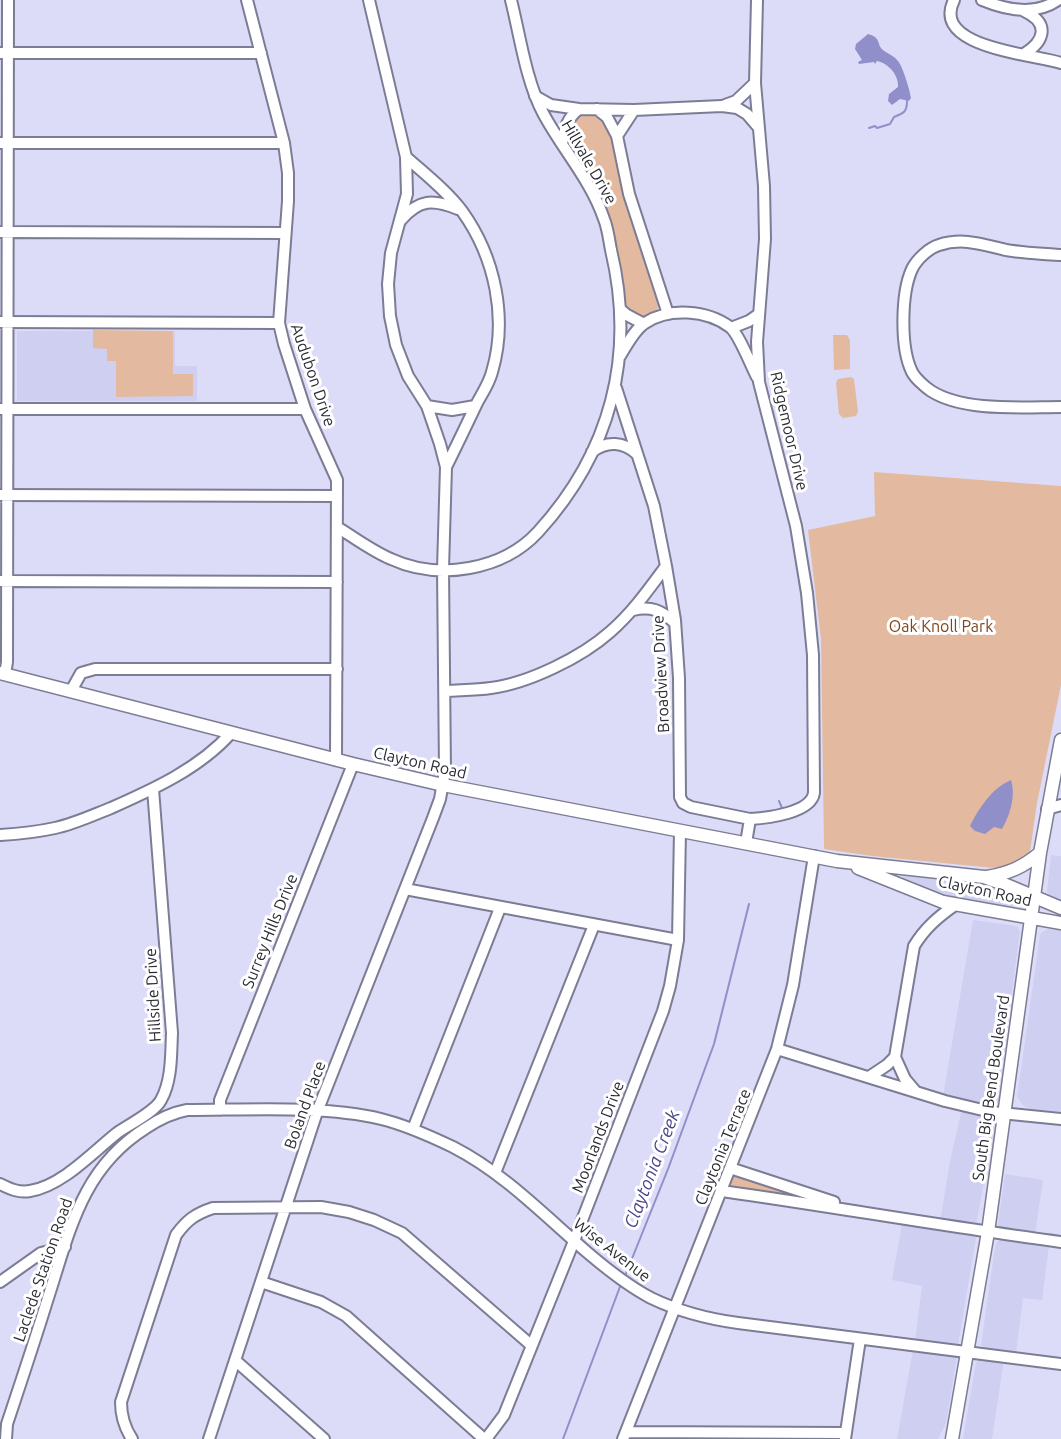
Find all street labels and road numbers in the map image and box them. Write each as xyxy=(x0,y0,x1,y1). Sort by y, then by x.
street label: Hillvale Drive xyxy=(557,117,621,207)
street label: Audubon Drive xyxy=(286,321,340,429)
street label: Ridgemoor Drive xyxy=(766,370,812,492)
street label: Broadview Drive xyxy=(648,615,674,733)
street label: Clayton Road xyxy=(371,743,469,783)
street label: Surrey Hills Drive xyxy=(238,871,302,991)
street label: Clayton Road xyxy=(936,872,1034,910)
street label: Hillside Drive xyxy=(141,948,165,1042)
street label: South Big Bend Boulevard xyxy=(968,994,1014,1182)
street label: Boland Place xyxy=(280,1058,330,1152)
street label: Moorlands Drive xyxy=(568,1078,628,1196)
street label: Claytonia Terrace xyxy=(691,1086,755,1208)
street label: Laclede Station Road xyxy=(9,1196,77,1344)
street label: Wise Avenue xyxy=(570,1214,654,1286)

